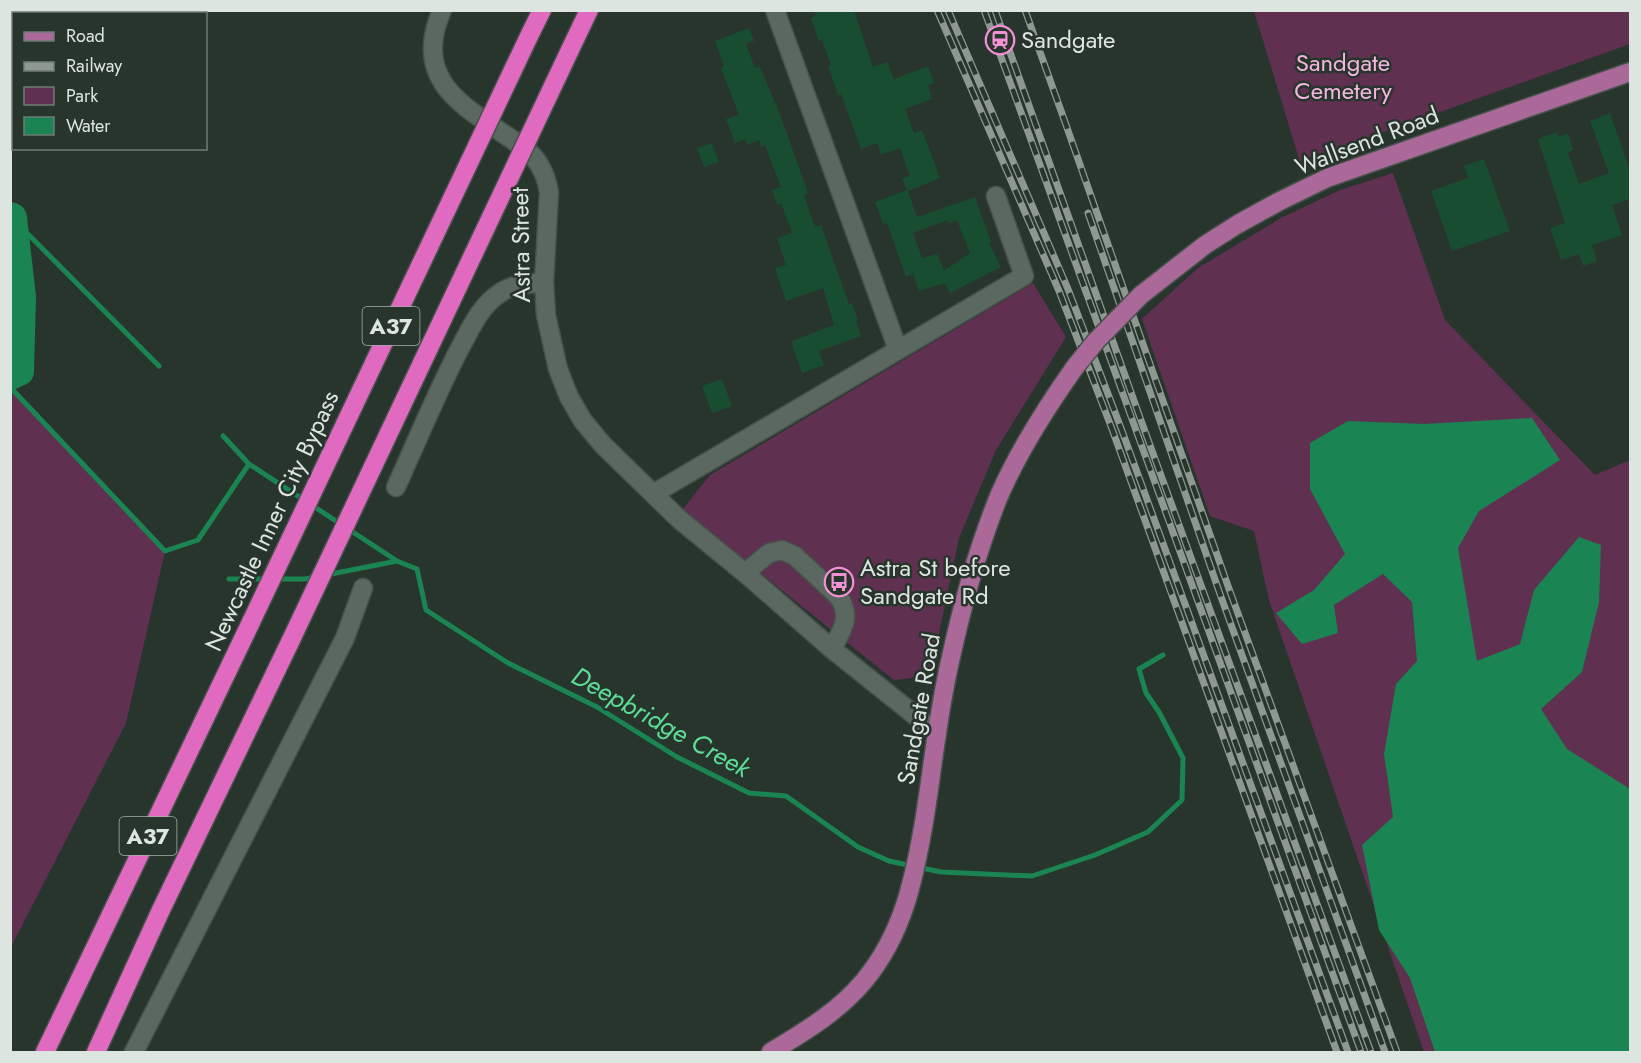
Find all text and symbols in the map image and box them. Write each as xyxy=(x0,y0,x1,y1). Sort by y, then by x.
legend xyxy=(12,12,207,150)
place label: Sandgate xyxy=(1021,22,1115,57)
text: Road xyxy=(66,23,105,49)
station icon: Sandgate xyxy=(984,24,1016,56)
park label: Sandgate Cemetery xyxy=(1294,45,1392,108)
text: Railway xyxy=(66,53,122,79)
text: Park xyxy=(66,83,98,109)
street label: Wallsend Road xyxy=(1290,97,1444,184)
text: Water xyxy=(66,113,111,139)
street label: Astra Street xyxy=(502,187,539,303)
road number: A37 xyxy=(362,307,420,345)
street label: Newcastle Inner City Bypass xyxy=(196,385,347,657)
place label: Astra St before Sandgate Rd xyxy=(860,550,1011,613)
bus stop icon: Astra St before Sandgate Rd xyxy=(823,566,855,598)
street label: Sandgate Road xyxy=(888,630,949,787)
water label: Deepbridge Creek xyxy=(565,657,759,788)
road number: A37 xyxy=(120,817,176,855)

